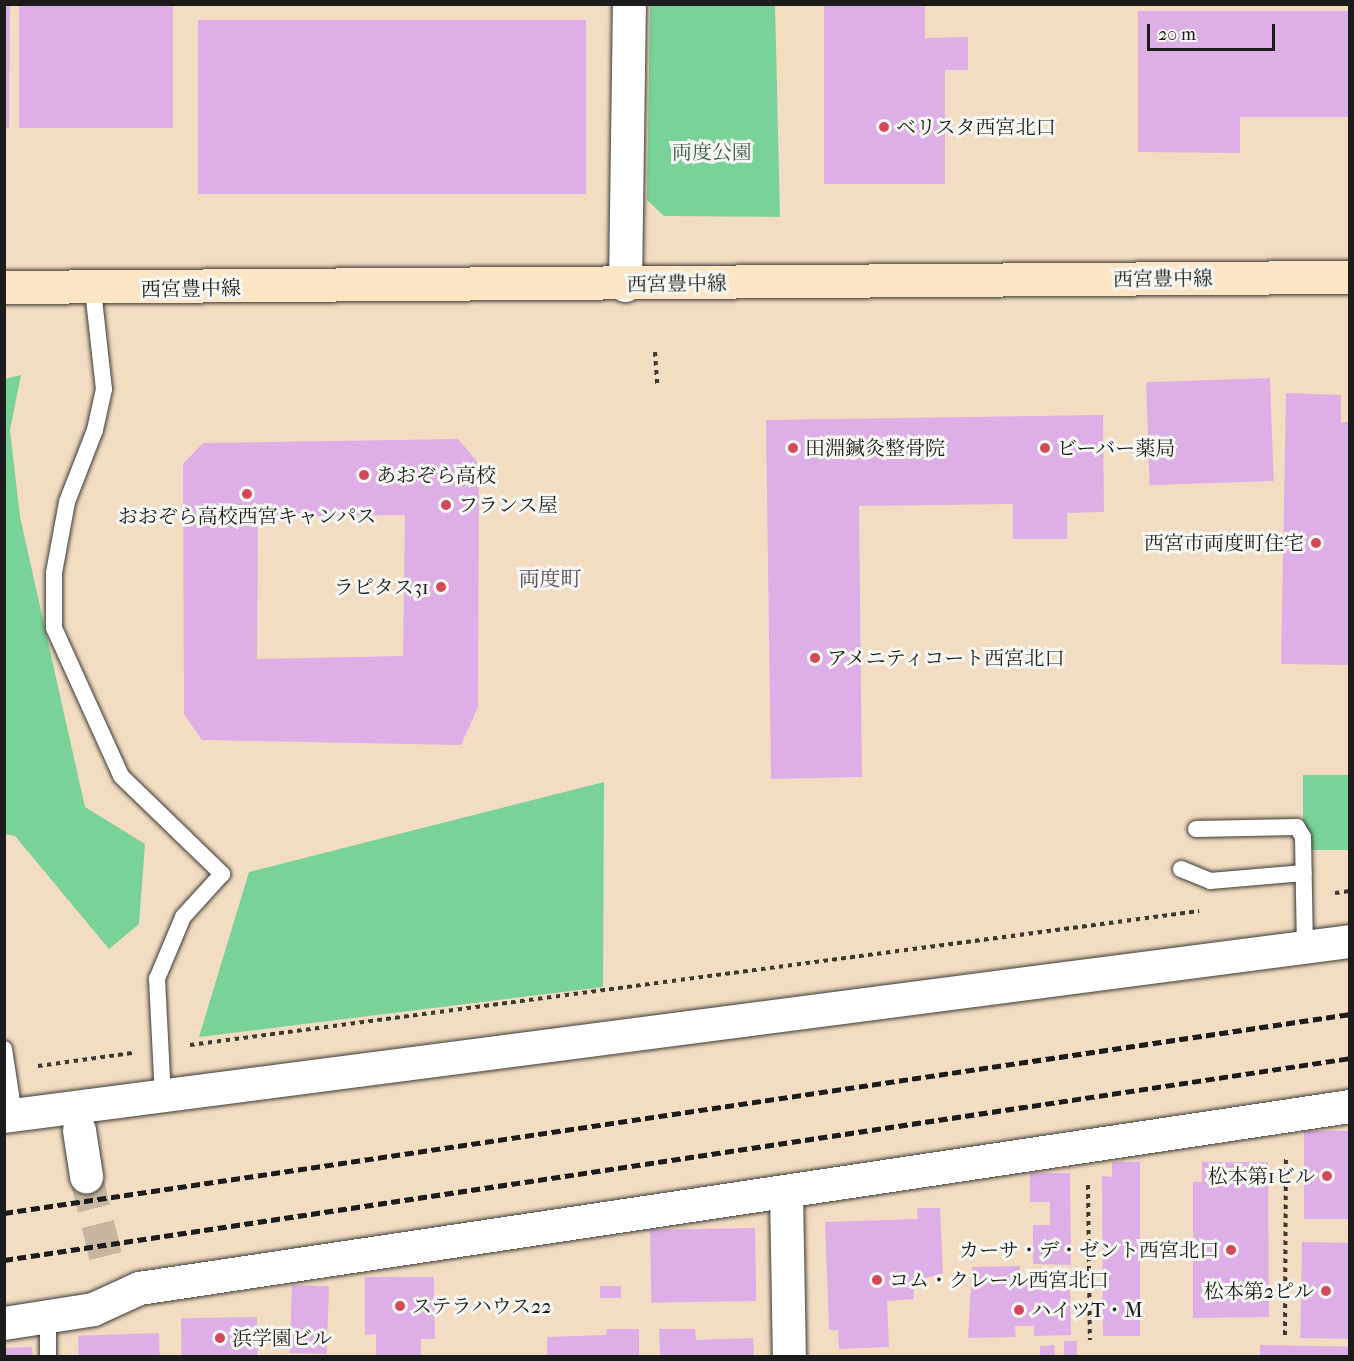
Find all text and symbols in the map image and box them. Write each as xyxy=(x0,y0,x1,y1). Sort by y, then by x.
scale bar xyxy=(1150,12,1278,50)
text: 20 m xyxy=(1158,24,1196,45)
place label: ベリスタ西宮北口 xyxy=(896,115,1056,139)
marker: ベリスタ西宮北口 xyxy=(877,120,891,134)
park label: 両度公園 xyxy=(672,140,752,164)
street label: 西宮豊中線 xyxy=(1113,266,1213,292)
street label: 西宮豊中線 xyxy=(627,271,727,297)
street label: 西宮豊中線 xyxy=(141,276,241,302)
place label: 田淵鍼灸整骨院 xyxy=(805,436,945,460)
place label: ビーバー薬局 xyxy=(1057,436,1176,460)
marker: 田淵鍼灸整骨院 xyxy=(786,441,800,455)
marker: ビーバー薬局 xyxy=(1038,441,1052,455)
place label: あおぞら高校 xyxy=(376,463,496,487)
marker: あおぞら高校 xyxy=(357,468,371,482)
marker: おおぞら高校西宮キャンパス xyxy=(240,487,254,501)
place label: フランス屋 xyxy=(458,493,558,517)
marker: フランス屋 xyxy=(439,498,453,512)
place label: おおぞら高校西宮キャンパス xyxy=(117,504,377,528)
place label: 西宮市両度町住宅 xyxy=(1144,531,1304,555)
marker: 西宮市両度町住宅 xyxy=(1309,536,1323,550)
district label: 両度町 xyxy=(519,566,581,592)
place label: ラピタス31 xyxy=(334,575,429,599)
marker: ラピタス31 xyxy=(434,580,448,594)
place label: アメニティコート西宮北口 xyxy=(827,646,1067,670)
marker: アメニティコート西宮北口 xyxy=(808,651,822,665)
place label: 松本第1ビル xyxy=(1208,1164,1315,1188)
marker: 松本第1ビル xyxy=(1320,1169,1334,1183)
place label: カーサ・デ・ゼント西宮北口 xyxy=(959,1238,1219,1262)
marker: カーサ・デ・ゼント西宮北口 xyxy=(1224,1243,1238,1257)
place label: コム・クレール西宮北口 xyxy=(889,1268,1109,1292)
marker: コム・クレール西宮北口 xyxy=(870,1273,884,1287)
place label: 松本第2ピル xyxy=(1204,1279,1314,1303)
marker: 松本第2ピル xyxy=(1319,1284,1333,1298)
place label: ステラハウス22 xyxy=(412,1294,553,1318)
place label: ハイツT・M xyxy=(1031,1298,1143,1322)
marker: ステラハウス22 xyxy=(393,1299,407,1313)
marker: ハイツT・M xyxy=(1012,1303,1026,1317)
place label: 浜学園ビル xyxy=(232,1326,332,1350)
marker: 浜学園ビル xyxy=(213,1331,227,1345)

